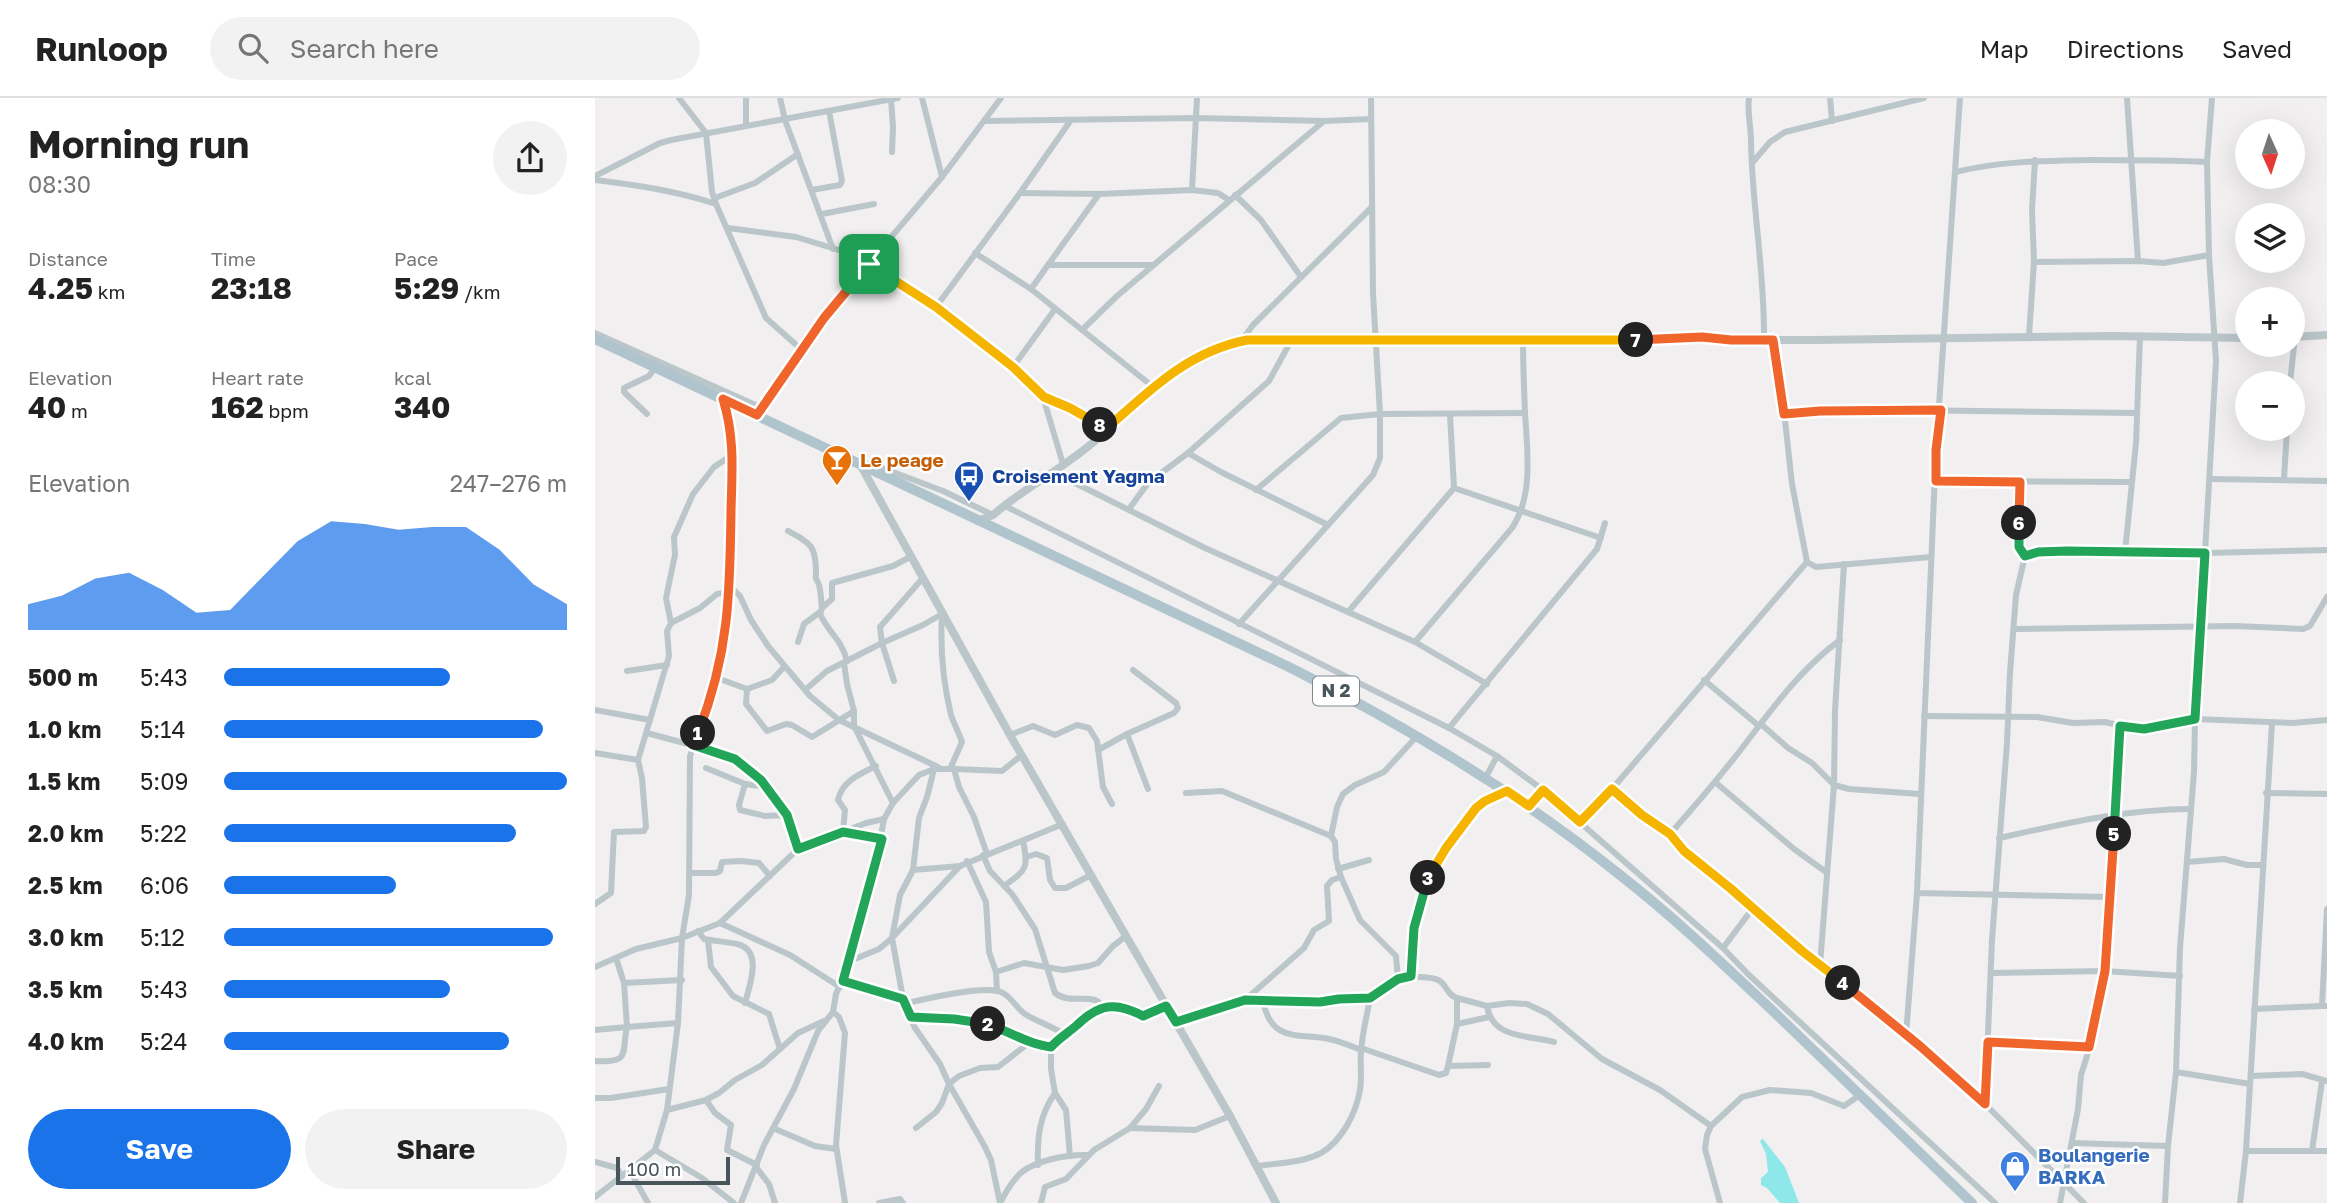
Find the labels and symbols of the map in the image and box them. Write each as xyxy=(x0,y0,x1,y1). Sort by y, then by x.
north arrow xyxy=(2235,119,2305,189)
pin xyxy=(839,234,899,294)
pin: 7 xyxy=(1619,322,1653,358)
pin: 8 xyxy=(1083,408,1117,442)
bar icon: Le peage xyxy=(820,443,854,487)
place label: Le peage xyxy=(860,448,944,471)
bus stop icon: Croisement Yagma xyxy=(952,459,986,503)
place label: Croisement Yagma xyxy=(992,464,1165,487)
pin: 6 xyxy=(2001,506,2037,540)
road number: N 2 xyxy=(1313,676,1359,706)
pin: 1 xyxy=(681,716,715,750)
pin: 5 xyxy=(2097,816,2131,852)
pin: 3 xyxy=(1411,860,1445,896)
pin: 4 xyxy=(1825,966,1861,1001)
pin: 2 xyxy=(971,1006,1005,1042)
place label: Boulangerie BARKA xyxy=(2038,1143,2150,1188)
shop icon: Boulangerie BARKA xyxy=(1998,1149,2032,1193)
scale bar xyxy=(616,1154,730,1186)

